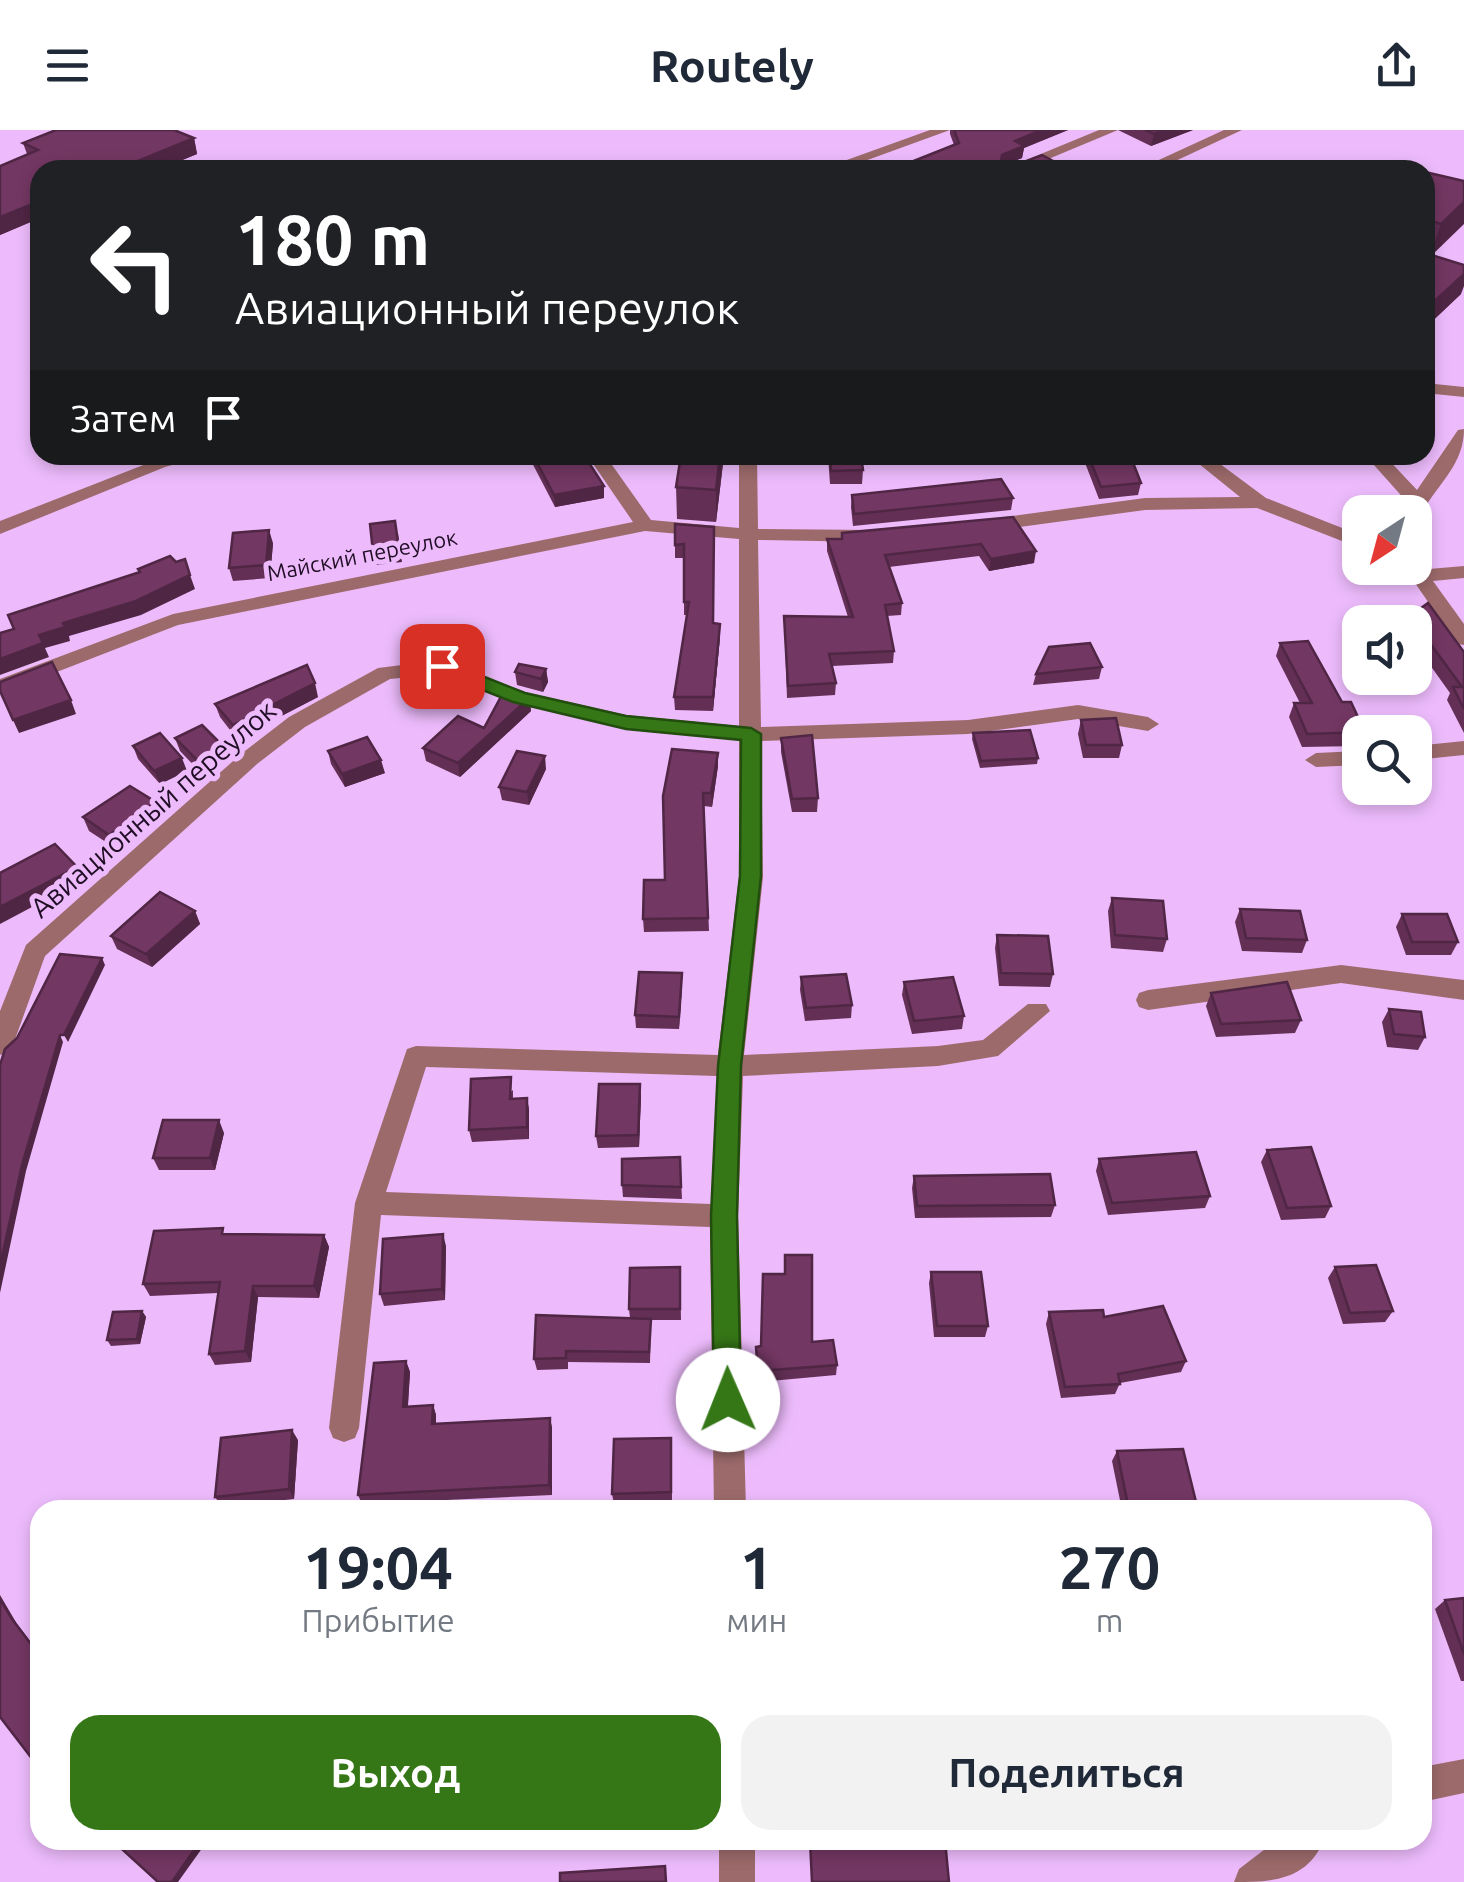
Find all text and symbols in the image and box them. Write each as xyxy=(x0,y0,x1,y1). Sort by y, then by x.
icon: menu xyxy=(40,38,95,93)
icon: share xyxy=(1369,38,1424,93)
text: Routely xyxy=(650,40,814,91)
icon: left xyxy=(70,200,200,330)
text: 180 m xyxy=(235,200,430,278)
text: Авиационный переулок xyxy=(235,282,740,333)
icon: arrive xyxy=(196,390,251,445)
text: Затем xyxy=(70,397,176,439)
north arrow xyxy=(1342,495,1432,585)
map controls xyxy=(1342,495,1432,805)
street label: Майский переулок xyxy=(265,524,459,585)
button: sound xyxy=(1342,605,1432,695)
pin xyxy=(400,624,485,709)
icon: arrive xyxy=(415,639,470,694)
street label: Авиационный переулок xyxy=(24,694,281,923)
button: search xyxy=(1342,715,1432,805)
position arrow xyxy=(676,1348,780,1452)
text: 19:04 xyxy=(303,1533,453,1600)
text: 1 xyxy=(740,1533,774,1600)
text: 270 xyxy=(1059,1533,1160,1600)
text: Прибытие xyxy=(302,1602,455,1638)
text: мин xyxy=(726,1602,787,1638)
text: m xyxy=(1096,1602,1123,1638)
button: Выход xyxy=(70,1715,721,1830)
button: Поделиться xyxy=(741,1715,1392,1830)

